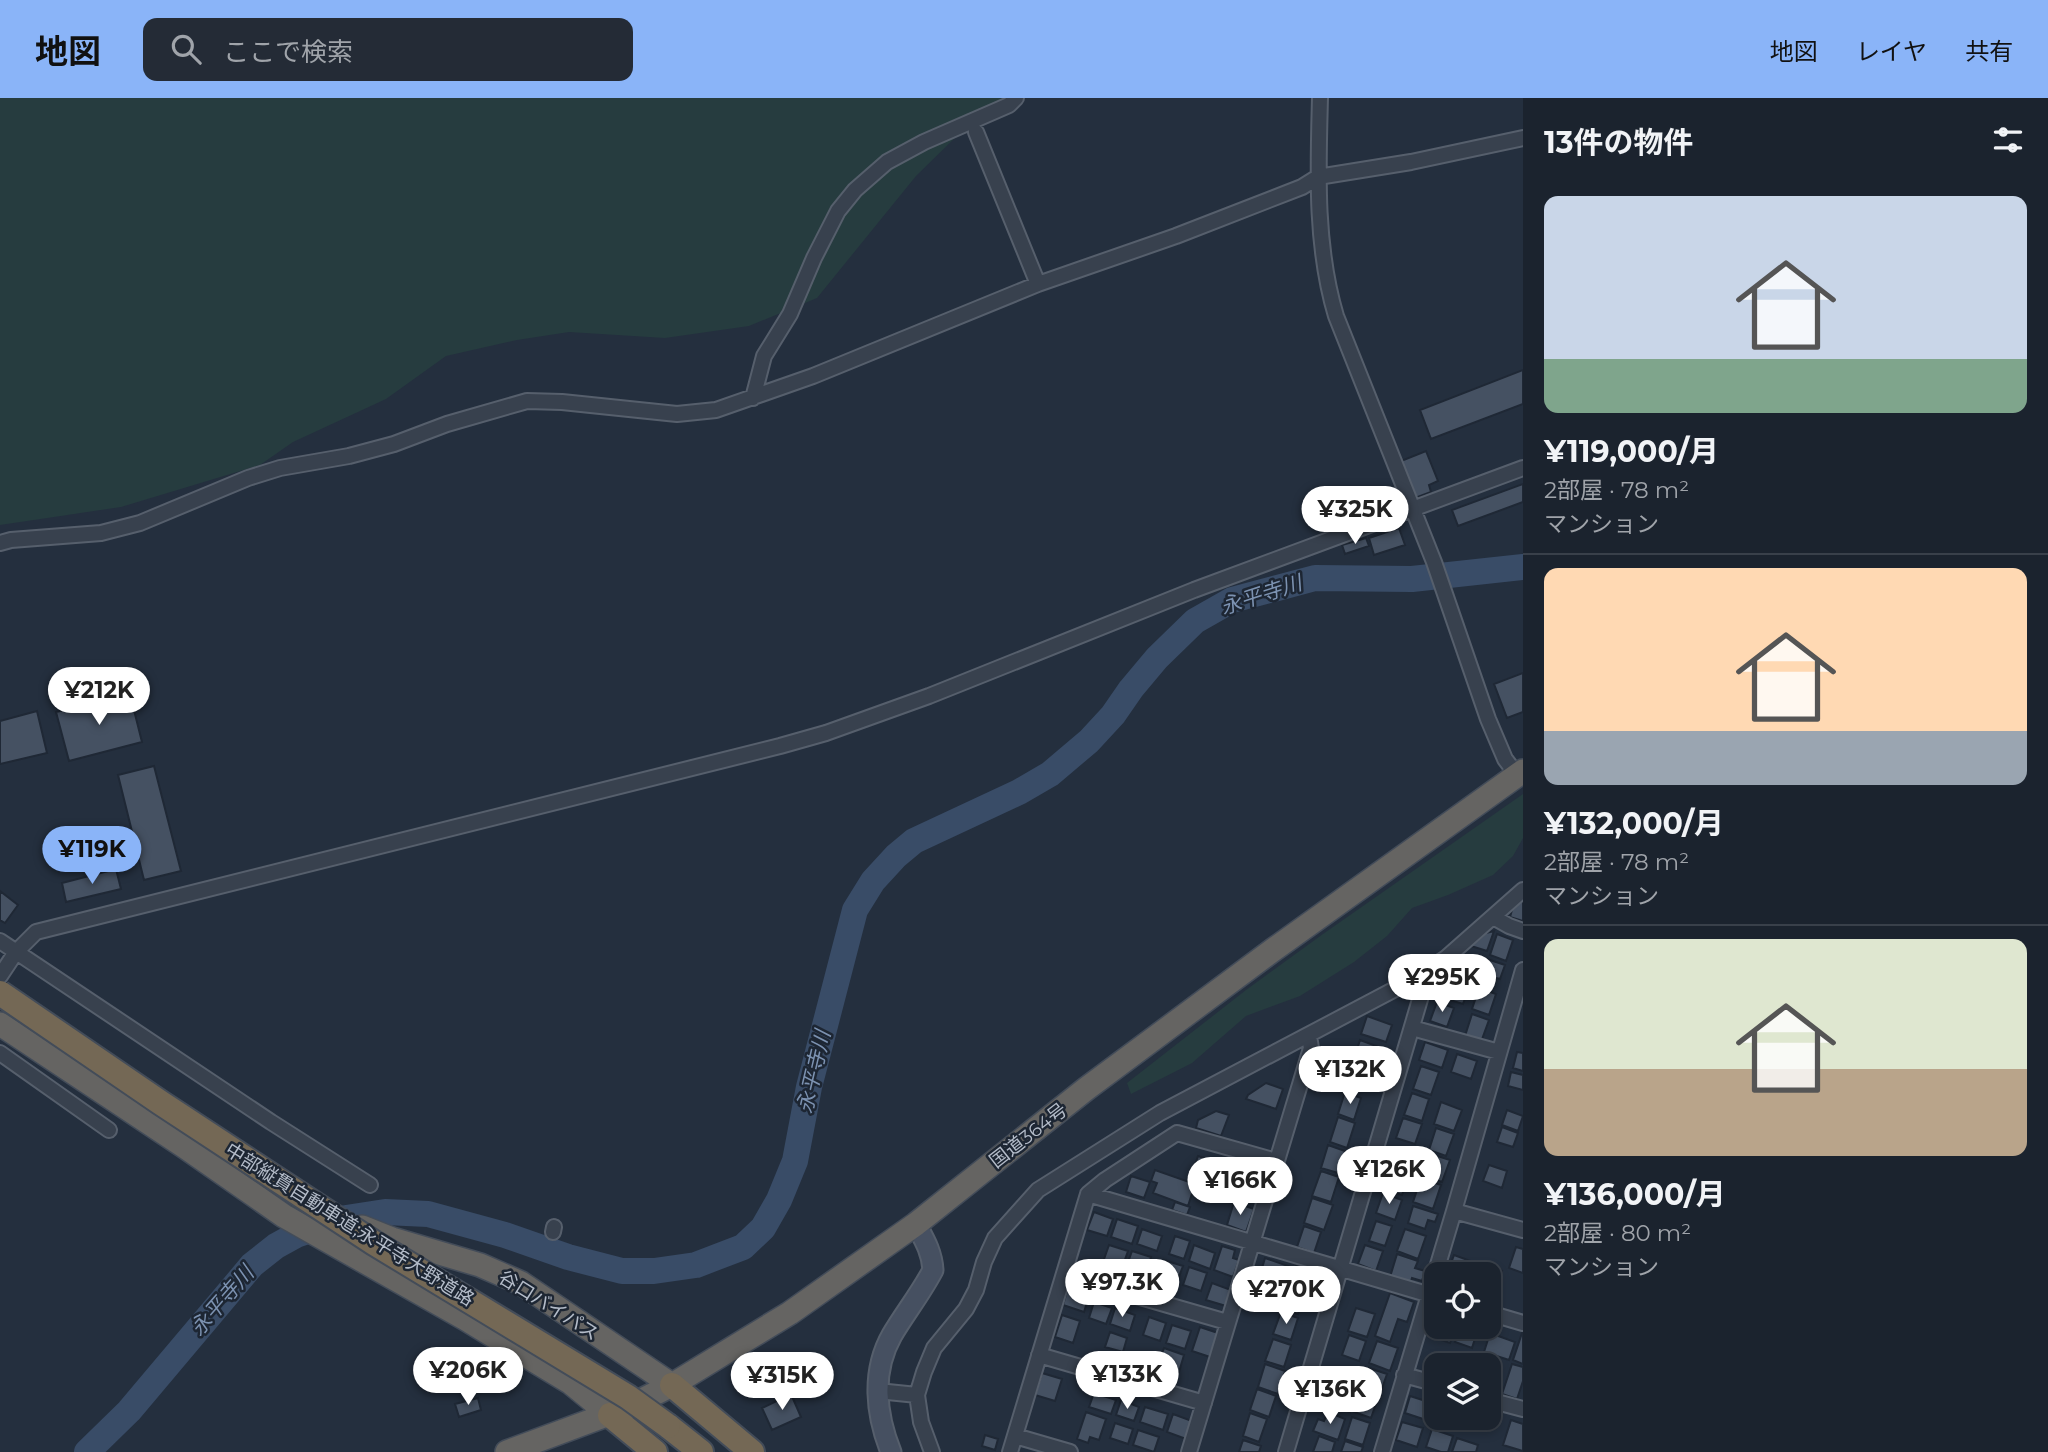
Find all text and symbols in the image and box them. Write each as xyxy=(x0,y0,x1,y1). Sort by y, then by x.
search box xyxy=(143,18,633,81)
icon: search xyxy=(167,30,205,68)
text: 地図 xyxy=(35,31,101,71)
text: ここで検索 xyxy=(223,36,353,68)
text: 地図 xyxy=(1770,37,1818,66)
text: レイヤ xyxy=(1856,37,1927,66)
text: 共有 xyxy=(1965,37,2013,66)
icon: filters xyxy=(1989,121,2027,159)
text: 13件の物件 xyxy=(1544,124,1694,161)
icon: home xyxy=(1723,242,1849,368)
text: ¥119,000/月 xyxy=(1544,433,1719,470)
text: 2部屋 · 78 m² xyxy=(1544,476,1689,504)
pin: ¥325K xyxy=(1306,486,1404,546)
text: ¥325K xyxy=(1318,495,1392,523)
text: マンション xyxy=(1544,510,1659,538)
water label: 永平寺川 xyxy=(1217,569,1307,619)
icon: home xyxy=(1723,614,1849,740)
pin: ¥212K xyxy=(50,668,148,727)
text: ¥212K xyxy=(64,676,134,704)
text: ¥132,000/月 xyxy=(1544,805,1724,842)
pin: ¥119K xyxy=(43,826,141,886)
text: ¥119K xyxy=(58,835,126,863)
text: 2部屋 · 78 m² xyxy=(1544,848,1689,876)
text: マンション xyxy=(1544,882,1659,910)
pin: ¥295K xyxy=(1393,954,1491,1014)
text: ¥295K xyxy=(1404,963,1480,991)
icon: home xyxy=(1723,985,1849,1111)
water label: 永平寺川 xyxy=(792,1026,836,1116)
pin: ¥132K xyxy=(1301,1046,1399,1106)
text: ¥132K xyxy=(1315,1055,1385,1083)
street label: 国道364号 xyxy=(985,1098,1072,1173)
street label: 中部縦貫自動車道;永平寺大野道路 xyxy=(221,1138,478,1311)
pin: ¥126K xyxy=(1340,1146,1438,1206)
text: ¥126K xyxy=(1353,1155,1425,1183)
pin: ¥166K xyxy=(1191,1158,1289,1217)
text: ¥166K xyxy=(1204,1166,1276,1194)
text: ¥136,000/月 xyxy=(1544,1176,1726,1213)
text: 2部屋 · 80 m² xyxy=(1544,1219,1691,1247)
text: マンション xyxy=(1544,1253,1659,1281)
water label: 永平寺川 xyxy=(185,1259,260,1341)
pin: ¥97.3K xyxy=(1065,1260,1179,1319)
map controls xyxy=(1424,1262,1501,1430)
button: locate xyxy=(1424,1262,1501,1339)
street label: 谷口バイパス xyxy=(494,1266,603,1345)
pin: ¥270K xyxy=(1237,1266,1335,1326)
text: ¥97.3K xyxy=(1081,1268,1163,1296)
text: ¥270K xyxy=(1248,1275,1324,1303)
pin: ¥206K xyxy=(419,1348,517,1407)
pin: ¥315K xyxy=(733,1352,831,1412)
pin: ¥133K xyxy=(1078,1352,1176,1411)
button: layers xyxy=(1424,1353,1501,1430)
text: ¥206K xyxy=(429,1356,507,1384)
text: ¥133K xyxy=(1092,1360,1162,1388)
text: ¥315K xyxy=(747,1361,817,1389)
pin: ¥136K xyxy=(1281,1366,1379,1426)
text: ¥136K xyxy=(1294,1375,1366,1403)

